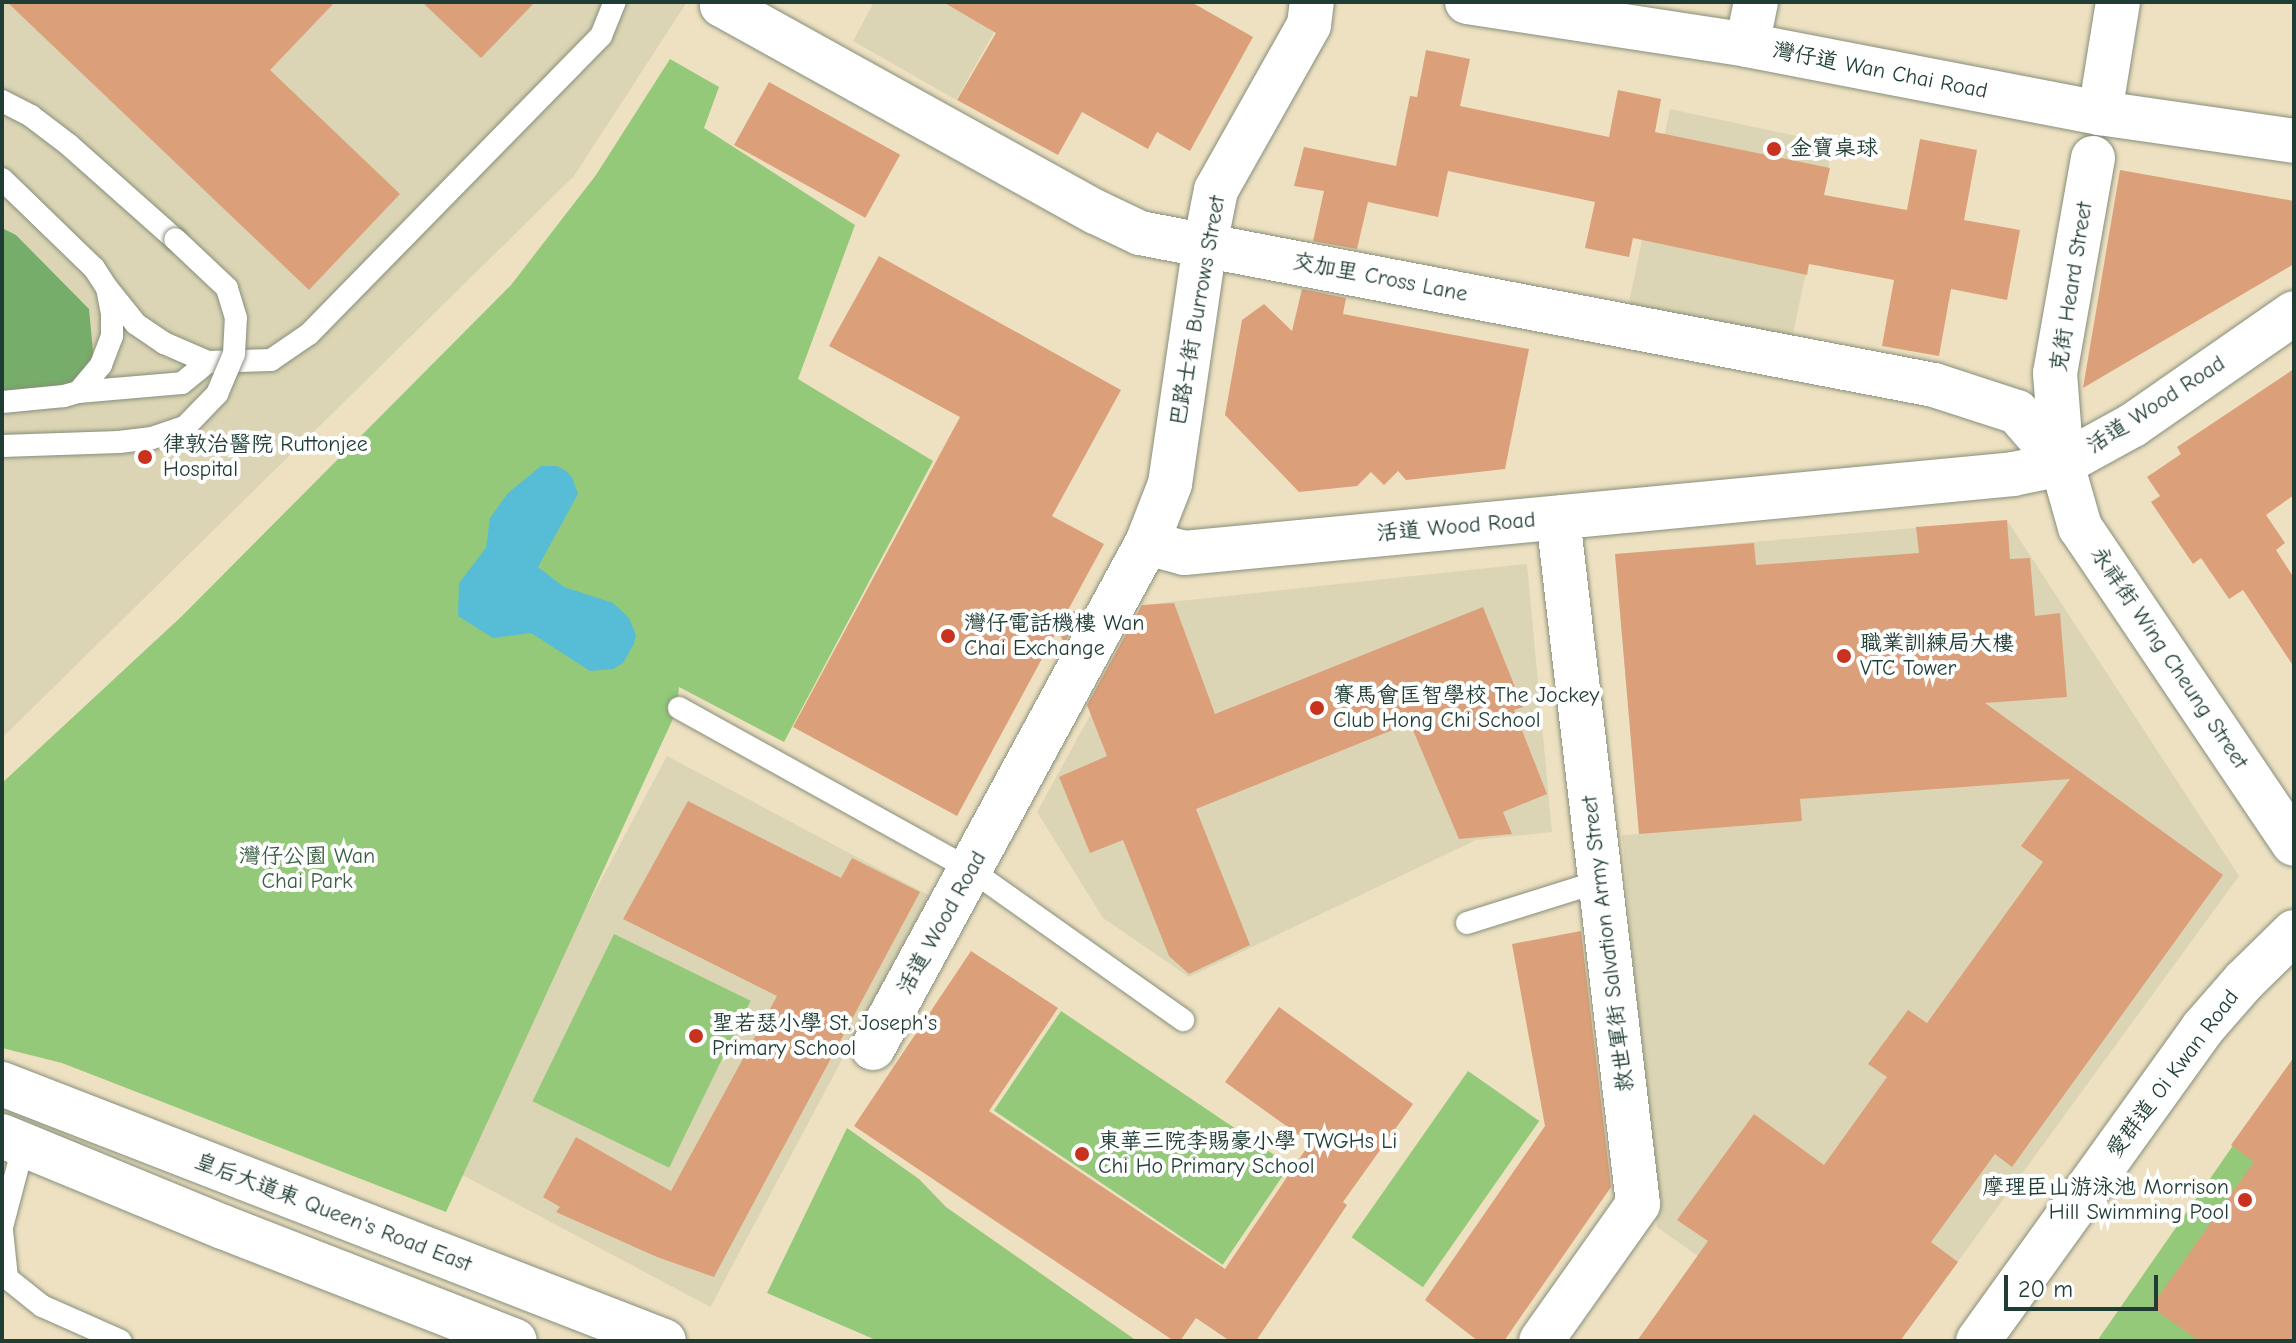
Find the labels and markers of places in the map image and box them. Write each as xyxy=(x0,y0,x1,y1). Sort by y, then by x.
place label: 金寶桌球 xyxy=(1790,136,1878,162)
marker: 金寶桌球 xyxy=(1765,140,1783,158)
place label: 律敦治醫院 Ruttonjee Hospital xyxy=(163,431,368,482)
marker: 律敦治醫院 Ruttonjee Hospital xyxy=(134,446,156,468)
place label: 灣仔電話機樓 Wan Chai Exchange xyxy=(964,610,1144,662)
marker: 灣仔電話機樓 Wan Chai Exchange xyxy=(939,627,957,645)
place label: 職業訓練局大樓 VTC Tower xyxy=(1860,630,2014,682)
marker: 職業訓練局大樓 VTC Tower xyxy=(1835,647,1853,665)
place label: 賽馬會匡智學校 The Jockey Club Hong Chi School xyxy=(1333,682,1599,734)
marker: 賽馬會匡智學校 The Jockey Club Hong Chi School xyxy=(1308,699,1326,717)
place label: 聖若瑟小學 St. Joseph's Primary School xyxy=(712,1010,937,1062)
marker: 聖若瑟小學 St. Joseph's Primary School xyxy=(687,1027,705,1045)
place label: 東華三院李賜豪小學 TWGHs Li Chi Ho Primary School xyxy=(1098,1128,1397,1180)
marker: 東華三院李賜豪小學 TWGHs Li Chi Ho Primary School xyxy=(1073,1145,1091,1163)
place label: 摩理臣山游泳池 Morrison Hill Swimming Pool xyxy=(1982,1174,2229,1226)
marker: 摩理臣山游泳池 Morrison Hill Swimming Pool xyxy=(2236,1191,2254,1209)

